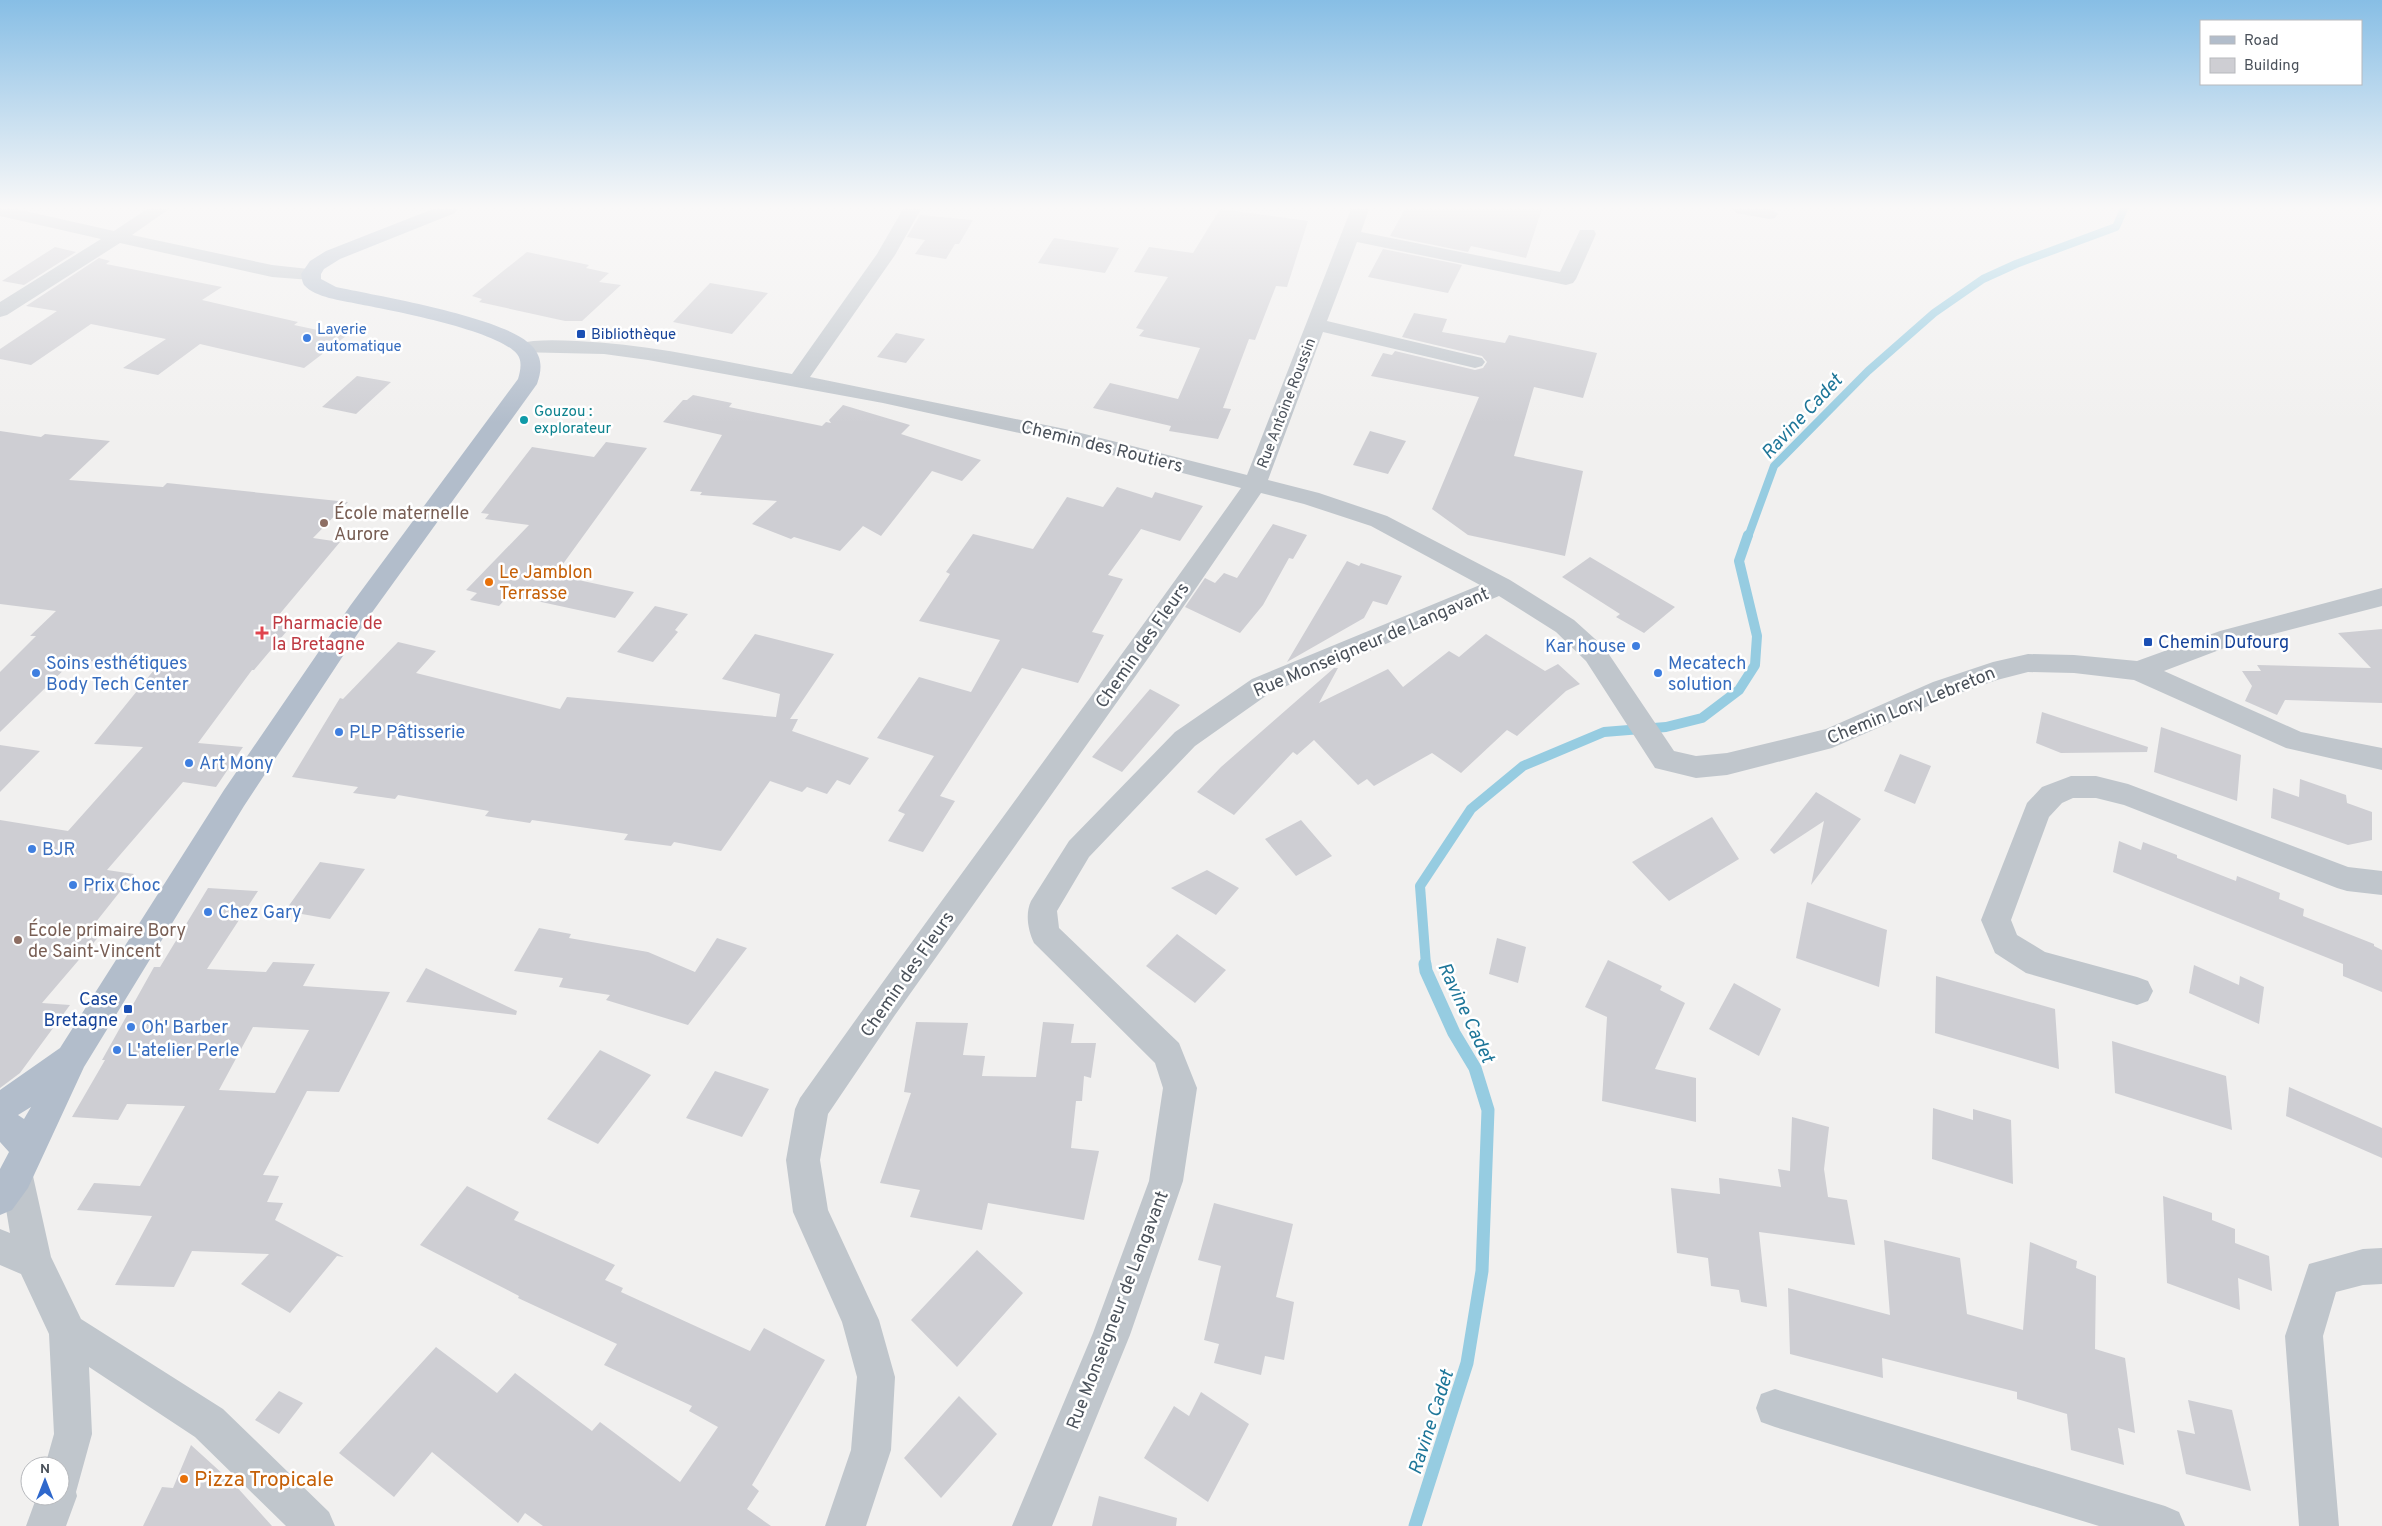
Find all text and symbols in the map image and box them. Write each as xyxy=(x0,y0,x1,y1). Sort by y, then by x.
legend xyxy=(2200,20,2362,85)
text: Road xyxy=(2244,32,2279,51)
text: Building xyxy=(2244,57,2299,76)
place label: Laverie automatique xyxy=(317,321,402,357)
place label: Bibliothèque xyxy=(591,326,676,345)
marker: Bibliothèque xyxy=(575,328,587,340)
marker: Laverie automatique xyxy=(301,332,313,344)
street label: Rue Antoine Roussin xyxy=(1254,336,1321,471)
water label: Ravine Cadet xyxy=(1757,369,1849,465)
place label: Gouzou : explorateur xyxy=(534,403,612,439)
marker: Gouzou : explorateur xyxy=(518,414,530,426)
street label: Chemin des Routiers xyxy=(1018,416,1185,479)
place label: École maternelle Aurore xyxy=(334,501,469,547)
marker: École maternelle Aurore xyxy=(318,517,330,529)
place label: Le Jamblon Terrasse xyxy=(499,562,593,606)
marker: Le Jamblon Terrasse xyxy=(483,576,495,588)
street label: Chemin des Fleurs xyxy=(1091,578,1195,713)
street label: Rue Monseigneur de Langavant xyxy=(1250,583,1493,704)
place label: Pharmacie de la Bretagne xyxy=(272,613,383,657)
marker: Pharmacie de la Bretagne xyxy=(256,627,268,639)
place label: Chemin Dufourg xyxy=(2158,632,2289,655)
place label: Kar house xyxy=(1545,636,1626,659)
marker: Chemin Dufourg xyxy=(2142,636,2154,648)
marker: Kar house xyxy=(1630,640,1642,652)
place label: Soins esthétiques Body Tech Center xyxy=(46,653,189,697)
place label: Mecatech solution xyxy=(1668,653,1746,697)
street label: Chemin Lory Lebreton xyxy=(1824,662,1999,751)
marker: Soins esthétiques Body Tech Center xyxy=(30,667,42,679)
marker: Mecatech solution xyxy=(1652,667,1664,679)
place label: PLP Pâtisserie xyxy=(349,722,465,745)
marker: PLP Pâtisserie xyxy=(333,726,345,738)
place label: Art Mony xyxy=(199,753,274,776)
marker: Art Mony xyxy=(183,757,195,769)
place label: BJR xyxy=(42,839,75,862)
marker: BJR xyxy=(26,843,38,855)
place label: Prix Choc xyxy=(83,875,161,898)
marker: Prix Choc xyxy=(67,879,79,891)
place label: Chez Gary xyxy=(218,902,302,925)
marker: Chez Gary xyxy=(202,906,214,918)
street label: Chemin des Fleurs xyxy=(856,907,960,1042)
place label: École primaire Bory de Saint-Vincent xyxy=(28,918,186,964)
marker: École primaire Bory de Saint-Vincent xyxy=(12,934,24,946)
water label: Ravine Cadet xyxy=(1431,959,1499,1068)
place label: Case Bretagne xyxy=(43,989,118,1033)
marker: Case Bretagne xyxy=(122,1003,134,1015)
place label: Oh' Barber xyxy=(141,1017,228,1040)
marker: Oh' Barber xyxy=(125,1021,137,1033)
place label: L'atelier Perle xyxy=(127,1040,239,1063)
marker: L'atelier Perle xyxy=(111,1044,123,1056)
street label: Rue Monseigneur de Langavant xyxy=(1062,1188,1175,1433)
water label: Ravine Cadet xyxy=(1404,1366,1460,1478)
north arrow xyxy=(20,1456,70,1506)
text: N xyxy=(40,1461,50,1478)
place label: Pizza Tropicale xyxy=(194,1467,334,1494)
marker: Pizza Tropicale xyxy=(178,1473,190,1485)

